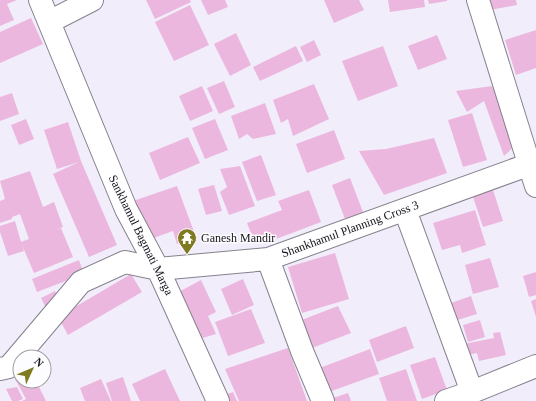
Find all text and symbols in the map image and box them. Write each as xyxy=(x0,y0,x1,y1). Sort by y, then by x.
street label: Sankhamul Bagmati Marga xyxy=(106,173,176,298)
street label: Shankhamul Planning Cross 3 xyxy=(279,198,421,260)
temple icon: Ganesh Mandir xyxy=(176,227,198,255)
place label: Ganesh Mandir xyxy=(201,231,275,245)
north arrow xyxy=(12,349,52,389)
text: N xyxy=(32,355,46,369)

